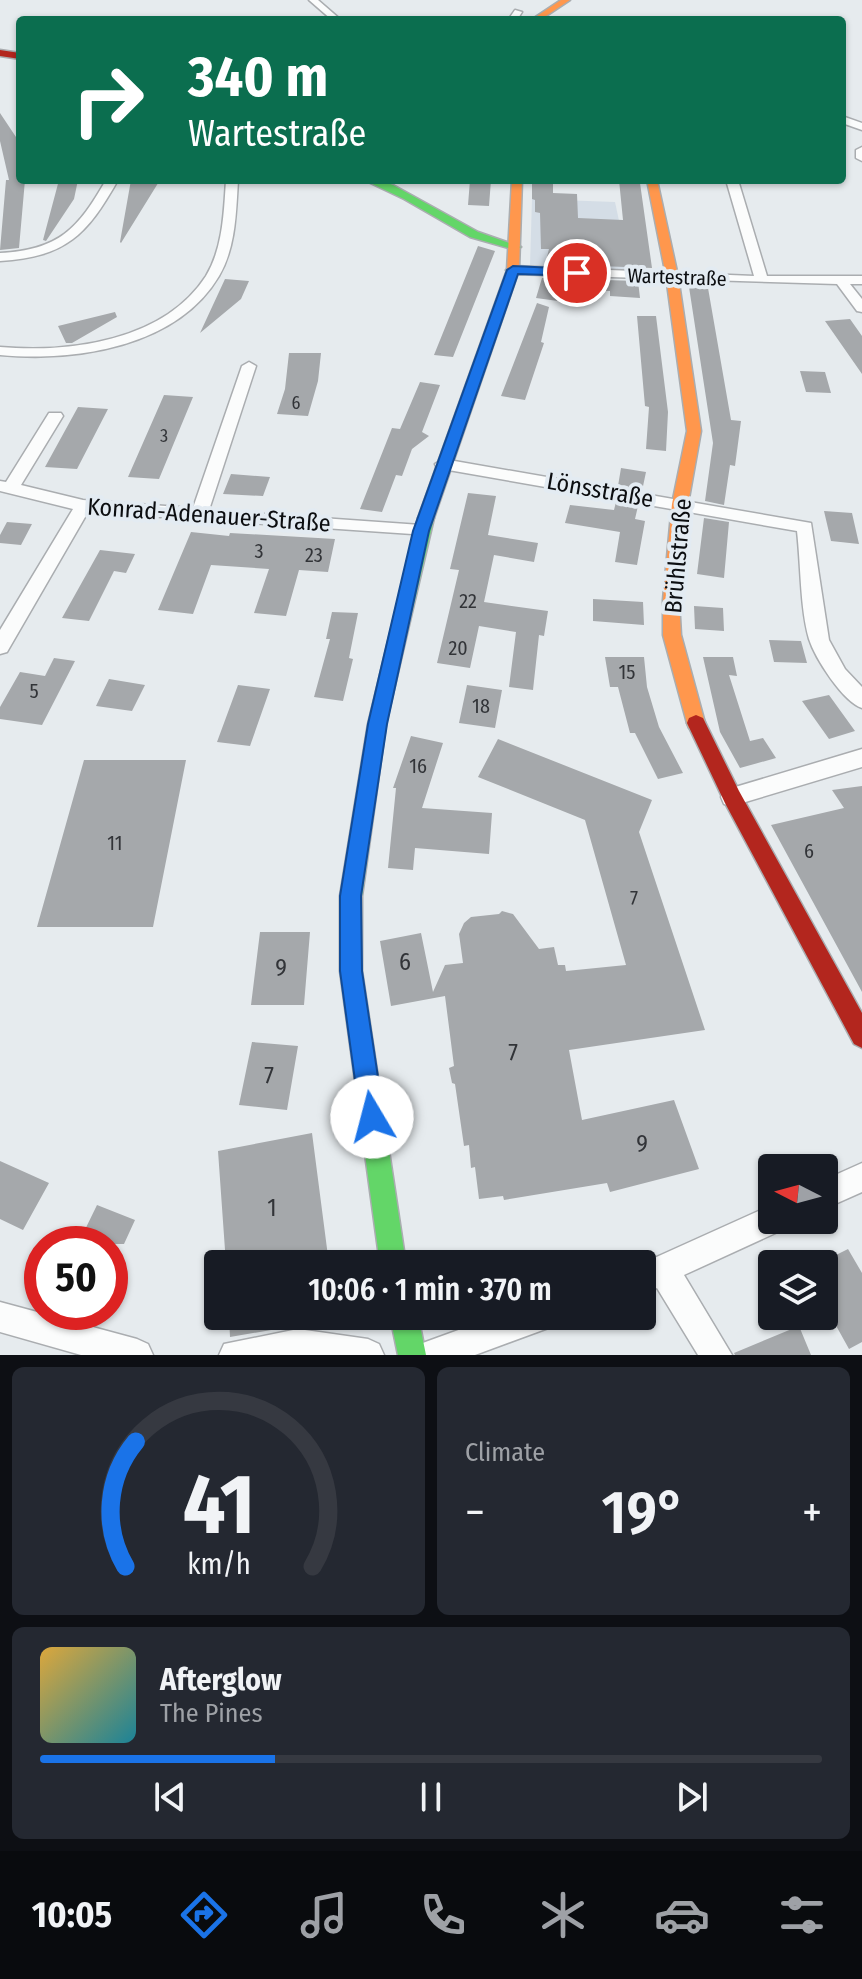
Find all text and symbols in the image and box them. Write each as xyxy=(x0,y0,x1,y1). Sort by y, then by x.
text: 340 m xyxy=(188,44,328,111)
icon: right xyxy=(56,48,160,152)
text: Wartestraße xyxy=(188,112,366,156)
pin xyxy=(543,239,611,307)
icon: arrive xyxy=(555,251,599,295)
street label: Wartestraße xyxy=(627,263,727,291)
house number: 6 xyxy=(292,392,301,414)
house number: 3 xyxy=(160,425,168,447)
street label: Lönsstraße xyxy=(545,467,655,513)
street label: Konrad-Adenauer-Straße xyxy=(86,493,332,537)
street label: Brühlstraße xyxy=(659,497,697,615)
house number: 3 xyxy=(254,539,264,563)
house number: 23 xyxy=(305,543,323,567)
house number: 22 xyxy=(459,589,477,613)
house number: 20 xyxy=(448,636,468,660)
house number: 15 xyxy=(619,660,635,684)
house number: 5 xyxy=(29,679,39,703)
house number: 18 xyxy=(472,694,490,718)
house number: 16 xyxy=(409,754,427,778)
house number: 11 xyxy=(107,831,123,855)
house number: 6 xyxy=(804,839,814,863)
house number: 7 xyxy=(630,886,638,910)
house number: 6 xyxy=(399,948,411,976)
house number: 9 xyxy=(275,954,287,982)
house number: 7 xyxy=(508,1039,518,1067)
house number: 7 xyxy=(264,1062,274,1090)
position arrow xyxy=(330,1075,414,1159)
house number: 9 xyxy=(636,1130,648,1158)
north arrow xyxy=(758,1154,838,1234)
map controls xyxy=(758,1154,838,1330)
house number: 1 xyxy=(267,1194,277,1222)
speed limit sign: 50 xyxy=(24,1226,128,1330)
button: layers xyxy=(758,1250,838,1330)
text: 10:06 · 1 min · 370 m xyxy=(308,1272,552,1308)
text: Climate xyxy=(465,1437,545,1468)
text: 41 xyxy=(182,1455,255,1555)
text: 19° xyxy=(602,1477,685,1549)
text: − xyxy=(465,1486,485,1539)
text: + xyxy=(802,1486,822,1539)
text: km/h xyxy=(187,1547,250,1582)
text: Afterglow xyxy=(160,1662,282,1698)
text: The Pines xyxy=(160,1698,263,1729)
icon: previous xyxy=(148,1775,192,1819)
icon: pause xyxy=(409,1775,453,1819)
icon: next xyxy=(670,1775,714,1819)
icon: directions xyxy=(176,1887,232,1943)
icon: music xyxy=(296,1887,352,1943)
icon: phone xyxy=(415,1887,471,1943)
icon: climate xyxy=(535,1887,591,1943)
icon: car xyxy=(654,1887,710,1943)
icon: filters xyxy=(774,1887,830,1943)
text: 10:05 xyxy=(32,1893,112,1937)

